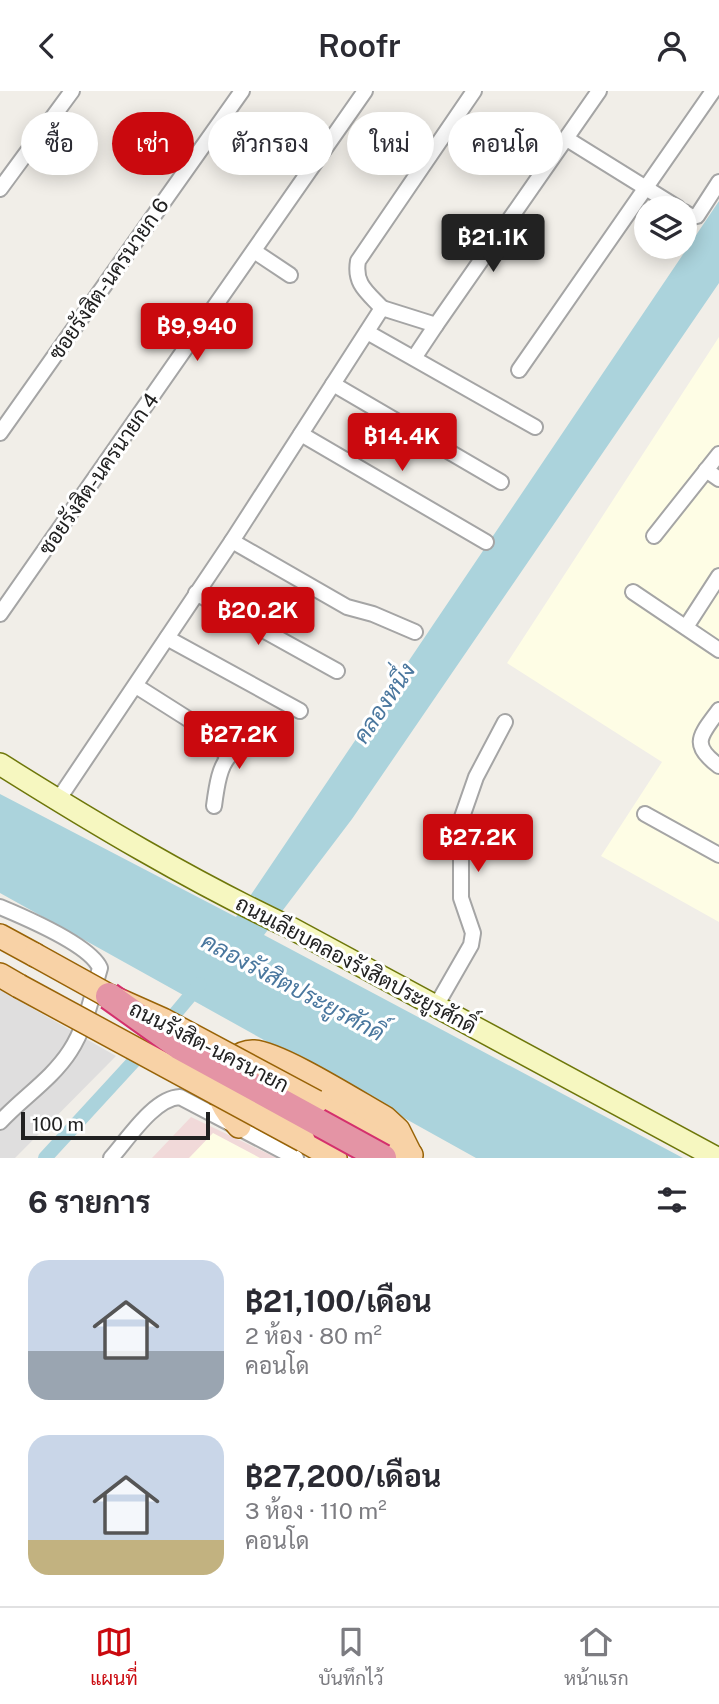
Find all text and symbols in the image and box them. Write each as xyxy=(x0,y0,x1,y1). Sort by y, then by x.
icon: back xyxy=(28,27,66,65)
text: Roofr xyxy=(318,27,401,64)
icon: person xyxy=(653,27,691,65)
chip: ซื้อ xyxy=(21,112,98,175)
chip: เช่า xyxy=(112,112,194,175)
chip: ตัวกรอง xyxy=(208,112,333,175)
chip: ใหม่ xyxy=(347,112,434,175)
chip: คอนโด xyxy=(448,112,563,175)
street label: ซอยรังสิต-นครนายก 6 xyxy=(43,193,174,364)
map controls xyxy=(634,196,697,259)
button: layers xyxy=(634,196,697,259)
pin: ฿21.1K xyxy=(436,215,550,274)
text: ฿21.1K xyxy=(458,223,528,250)
pin: ฿9,940 xyxy=(140,303,254,363)
text: ฿9,940 xyxy=(157,312,237,339)
street label: ซอยรังสิต-นครนายก 4 xyxy=(33,388,164,560)
pin: ฿14.4K xyxy=(345,413,459,473)
text: ฿14.4K xyxy=(364,422,440,449)
pin: ฿20.2K xyxy=(201,587,315,647)
text: ฿20.2K xyxy=(217,596,299,623)
water label: คลองหนึ่ง xyxy=(341,654,420,748)
pin: ฿27.2K xyxy=(182,711,296,771)
text: ฿27.2K xyxy=(200,720,278,747)
pin: ฿27.2K xyxy=(421,815,535,874)
text: ฿27.2K xyxy=(439,823,517,850)
street label: ถนนเลียบคลองรังสิตประยูรศักดิ์ xyxy=(231,891,481,1039)
water label: คลองรังสิตประยูรศักดิ์ xyxy=(197,927,389,1047)
street label: ถนนรังสิต-นครนายก xyxy=(125,996,293,1098)
scale bar xyxy=(21,1109,210,1141)
text: 100 m xyxy=(32,1113,84,1135)
icon: filters xyxy=(653,1181,691,1219)
text: 6 รายการ xyxy=(28,1184,151,1220)
text: ฿21,100/เดือน xyxy=(245,1283,432,1319)
icon: home xyxy=(84,1288,168,1372)
text: 2 ห้อง · 80 m² xyxy=(245,1322,382,1349)
text: คอนโด xyxy=(245,1352,309,1379)
text: ฿27,200/เดือน xyxy=(245,1458,441,1494)
icon: home xyxy=(84,1463,168,1547)
text: 3 ห้อง · 110 m² xyxy=(245,1497,387,1524)
text: คอนโด xyxy=(245,1527,309,1554)
tab: แผนที่ xyxy=(90,1623,138,1689)
tab: บันทึกไว้ xyxy=(318,1623,383,1689)
tab: หน้าแรก xyxy=(564,1623,629,1689)

